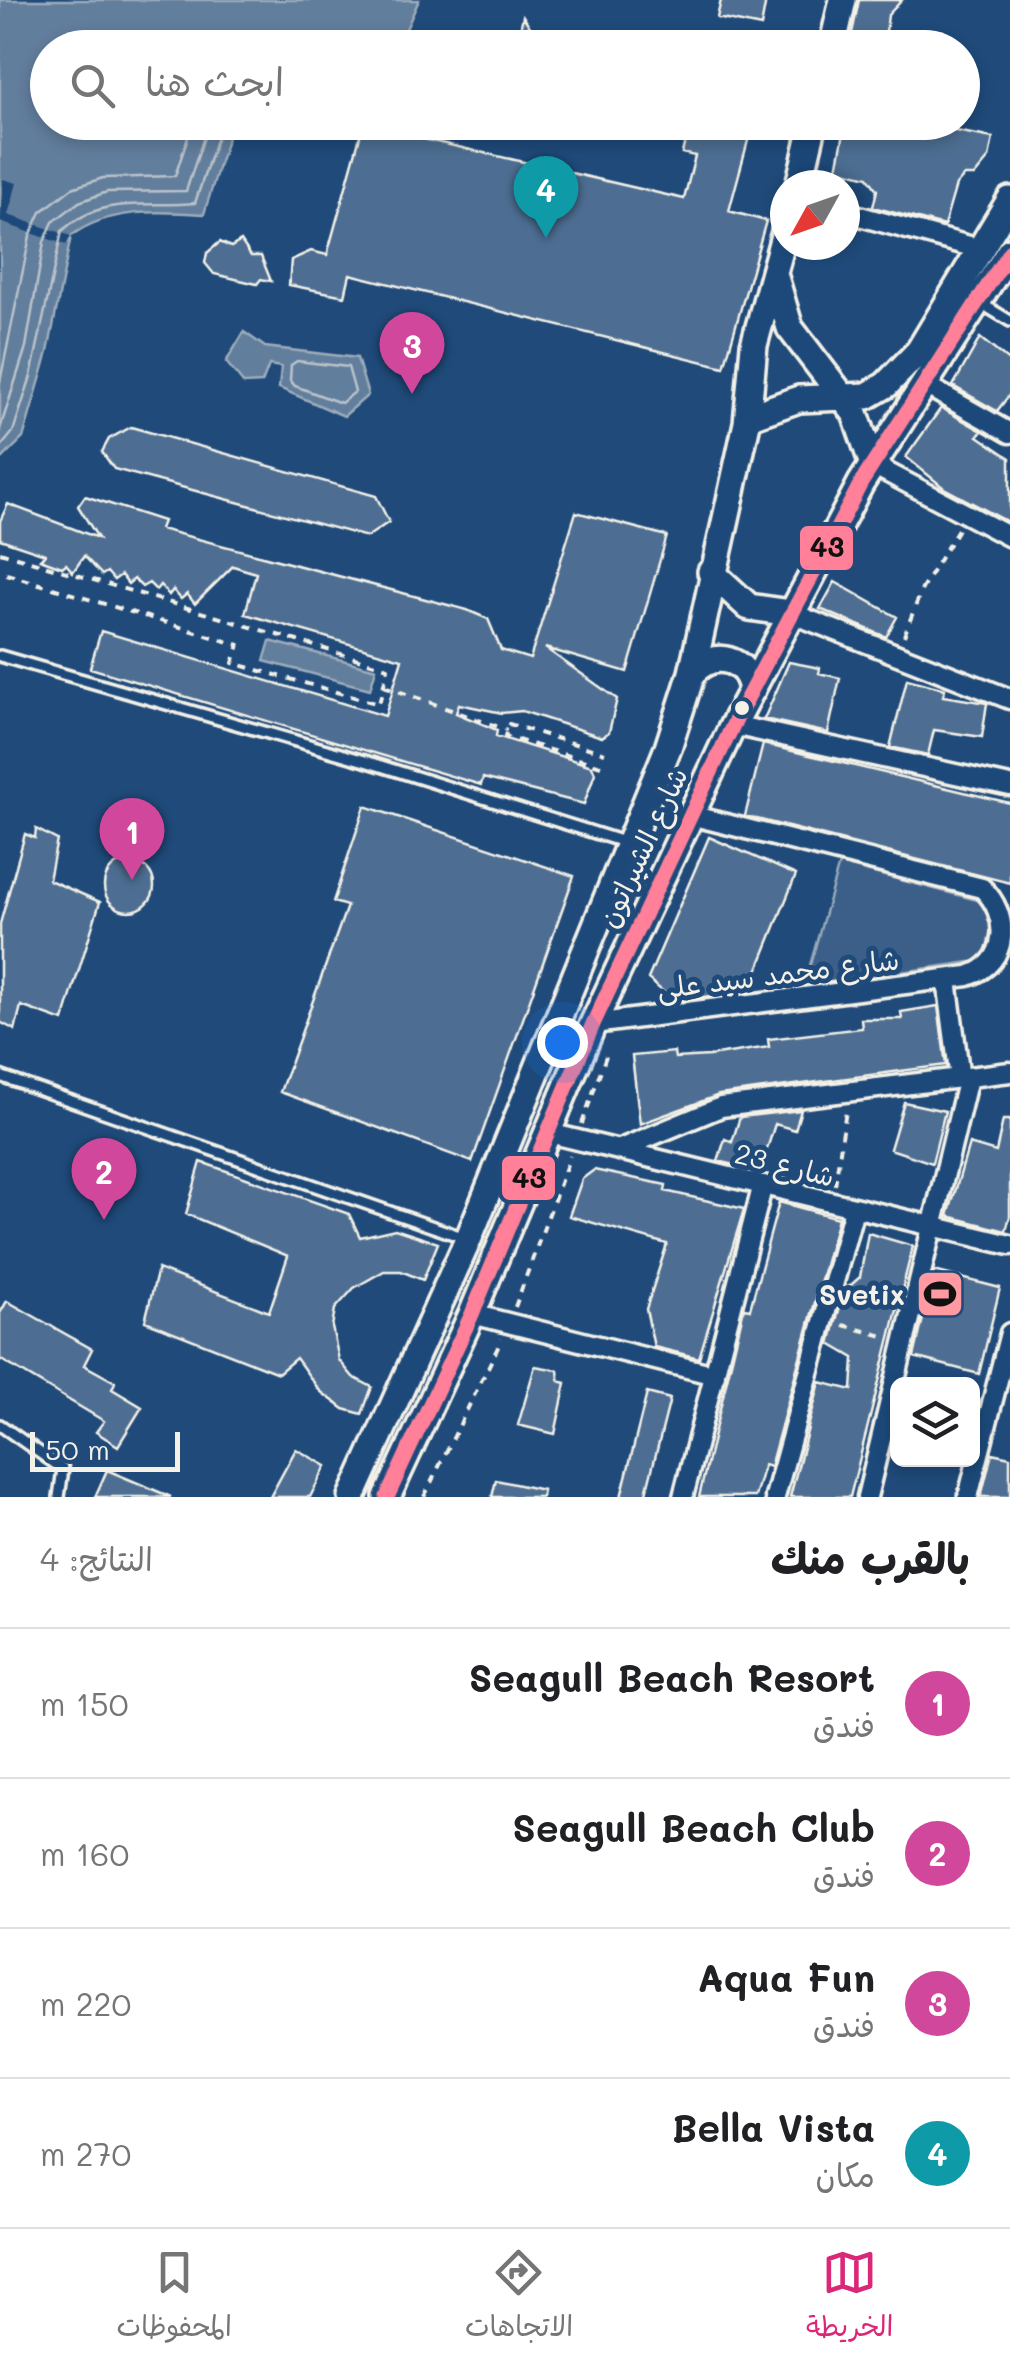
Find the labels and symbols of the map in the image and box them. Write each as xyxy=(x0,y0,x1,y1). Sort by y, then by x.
pin: 4 xyxy=(514,156,578,238)
north arrow xyxy=(770,170,860,260)
pin: 3 xyxy=(380,312,444,394)
line badge: 43 xyxy=(798,524,855,572)
text: 43 xyxy=(810,528,844,564)
unlabelled marker xyxy=(732,698,752,718)
street label: شارع الشيراتون xyxy=(589,761,698,934)
pin: 1 xyxy=(100,798,164,880)
street label: شارع محمد سيد على xyxy=(655,940,902,1009)
your location xyxy=(537,1017,588,1068)
street label: شارع 23 xyxy=(731,1134,839,1197)
pin: 2 xyxy=(72,1138,136,1220)
line badge: 43 xyxy=(500,1154,557,1202)
text: 43 xyxy=(512,1159,546,1195)
sports icon: Svetix xyxy=(914,1268,966,1320)
place label: Svetix xyxy=(819,1276,905,1312)
scale bar xyxy=(30,1427,180,1472)

